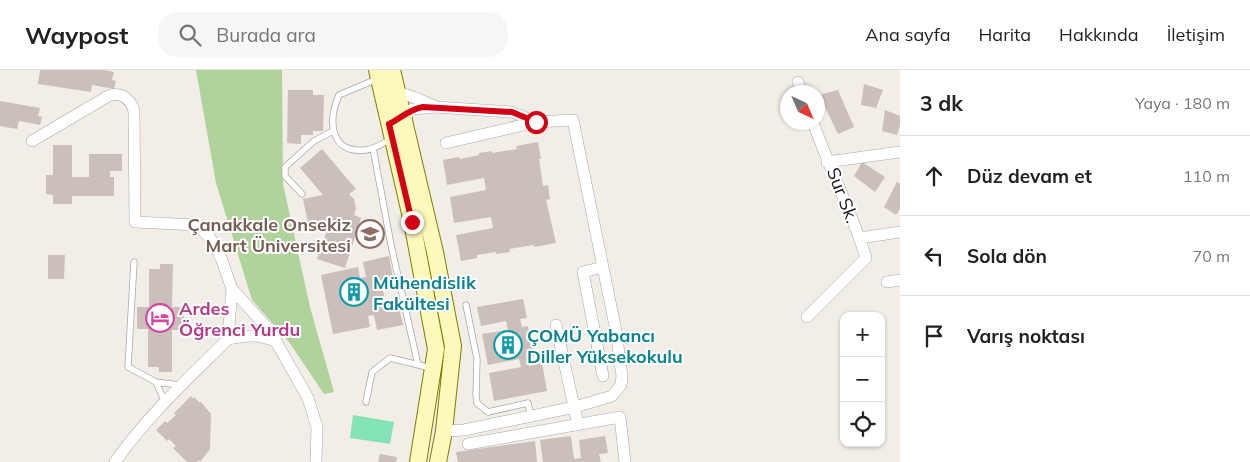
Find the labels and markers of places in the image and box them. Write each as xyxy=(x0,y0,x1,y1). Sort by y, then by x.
place label: Çanakkale Onsekiz Mart Üniversitesi xyxy=(187,213,351,257)
school or university icon: Çanakkale Onsekiz Mart Üniversitesi xyxy=(355,219,385,249)
place label: Mühendislik Fakültesi xyxy=(373,271,477,315)
building icon: Mühendislik Fakültesi xyxy=(339,277,369,307)
place label: Ardes Öğrenci Yurdu xyxy=(179,297,300,341)
hotel icon: Ardes Öğrenci Yurdu xyxy=(145,303,175,333)
place label: ÇOMÜ Yabancı Diller Yüksekokulu xyxy=(527,324,683,368)
building icon: ÇOMÜ Yabancı Diller Yüksekokulu xyxy=(493,330,523,360)

